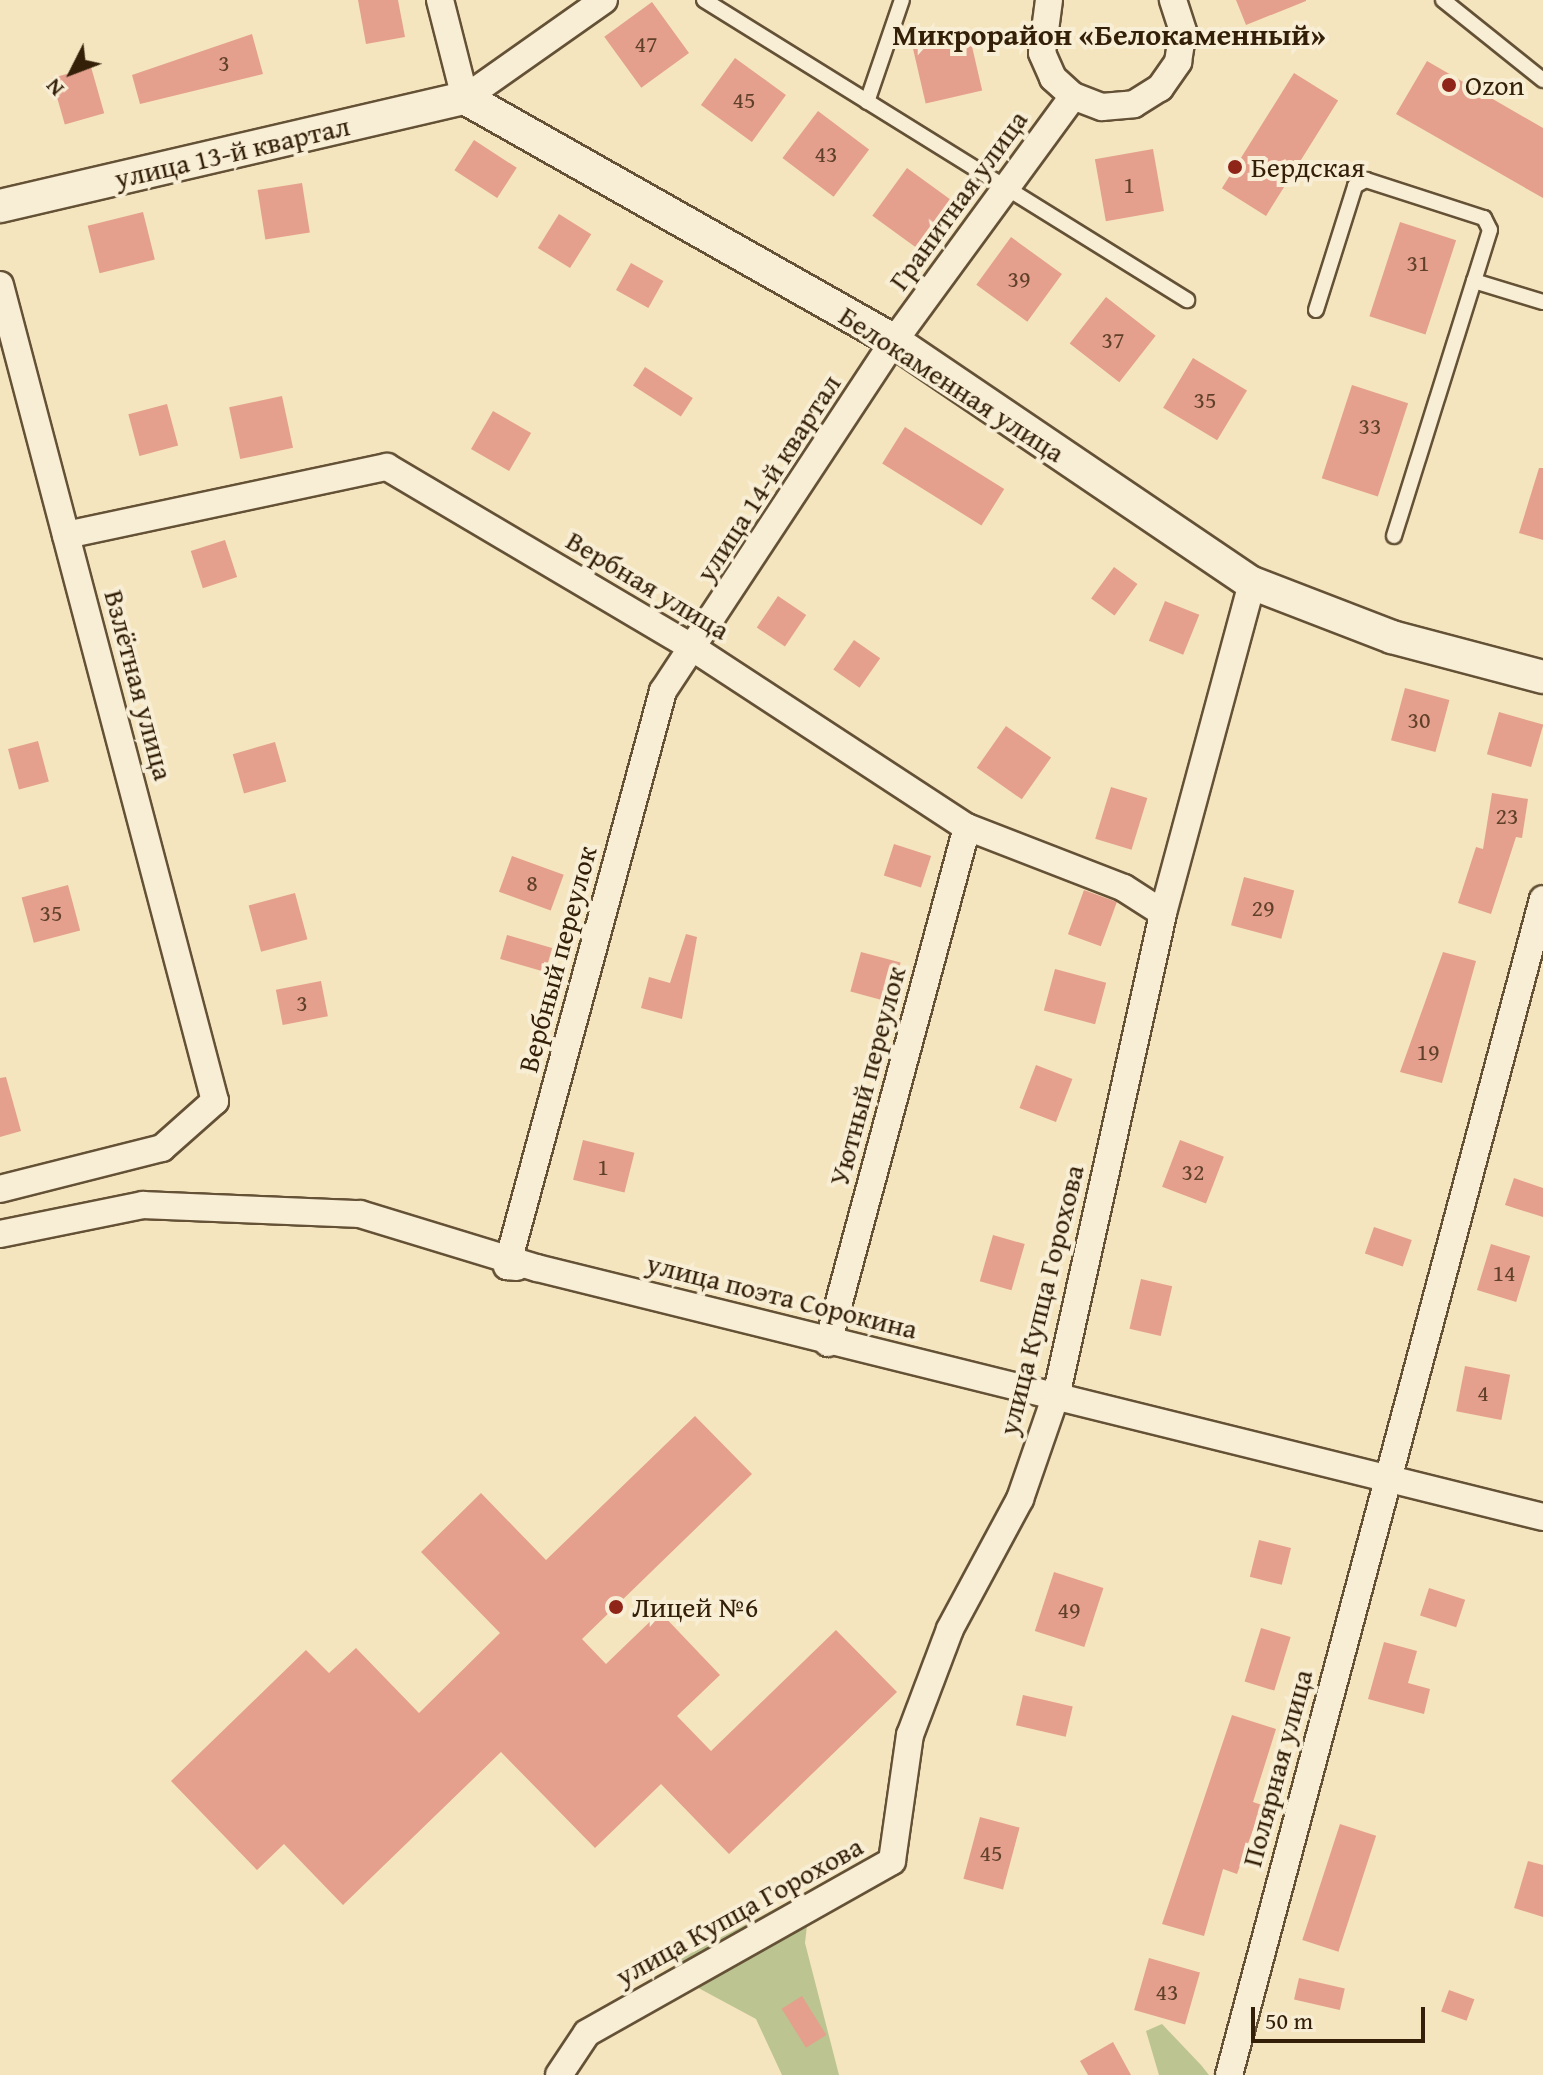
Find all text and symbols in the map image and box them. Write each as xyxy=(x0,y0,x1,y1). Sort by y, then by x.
district label: Микрорайон «Белокаменный» xyxy=(892,16,1326,52)
house number: 47 xyxy=(634,30,658,58)
north arrow xyxy=(32,32,112,112)
house number: 3 xyxy=(218,49,230,77)
place label: Ozon xyxy=(1465,68,1524,102)
text: N xyxy=(37,72,71,104)
marker: Ozon xyxy=(1440,76,1458,94)
house number: 45 xyxy=(732,86,756,114)
street label: Гранитная улица xyxy=(882,104,1034,296)
street label: улица 13-й квартал xyxy=(111,109,353,195)
house number: 43 xyxy=(814,140,838,168)
place label: Бердская xyxy=(1251,150,1365,184)
marker: Бердская xyxy=(1226,158,1244,176)
house number: 1 xyxy=(1123,171,1135,199)
house number: 31 xyxy=(1406,249,1430,277)
house number: 39 xyxy=(1007,265,1031,293)
street label: Белокаменная улица xyxy=(833,299,1071,469)
house number: 37 xyxy=(1101,326,1125,354)
street label: улица 14-й квартал xyxy=(689,368,847,588)
house number: 35 xyxy=(1193,386,1217,414)
house number: 33 xyxy=(1358,412,1382,440)
street label: Вербная улица xyxy=(561,523,735,647)
street label: Взлётная улица xyxy=(97,586,181,784)
house number: 30 xyxy=(1407,706,1431,734)
house number: 23 xyxy=(1495,802,1519,830)
street label: Вербный переулок xyxy=(511,842,603,1076)
house number: 8 xyxy=(526,869,538,897)
house number: 29 xyxy=(1251,894,1275,922)
house number: 35 xyxy=(39,899,63,927)
street label: Уютный переулок xyxy=(822,963,912,1189)
house number: 3 xyxy=(296,989,308,1017)
house number: 19 xyxy=(1416,1038,1440,1066)
house number: 1 xyxy=(597,1153,609,1181)
house number: 32 xyxy=(1181,1158,1205,1186)
street label: улица Купца Горохова xyxy=(991,1161,1091,1439)
street label: улица поэта Сорокина xyxy=(643,1246,921,1346)
house number: 14 xyxy=(1492,1259,1516,1287)
house number: 4 xyxy=(1477,1379,1489,1407)
place label: Лицей №6 xyxy=(632,1590,758,1624)
house number: 49 xyxy=(1057,1596,1081,1624)
marker: Лицей №6 xyxy=(607,1598,625,1616)
street label: Полярная улица xyxy=(1235,1666,1319,1870)
street label: улица Купца Горохова xyxy=(610,1829,868,1993)
house number: 45 xyxy=(979,1839,1003,1867)
house number: 43 xyxy=(1155,1978,1179,2006)
scale bar xyxy=(1255,1991,1429,2041)
text: 50 m xyxy=(1265,2003,1313,2038)

